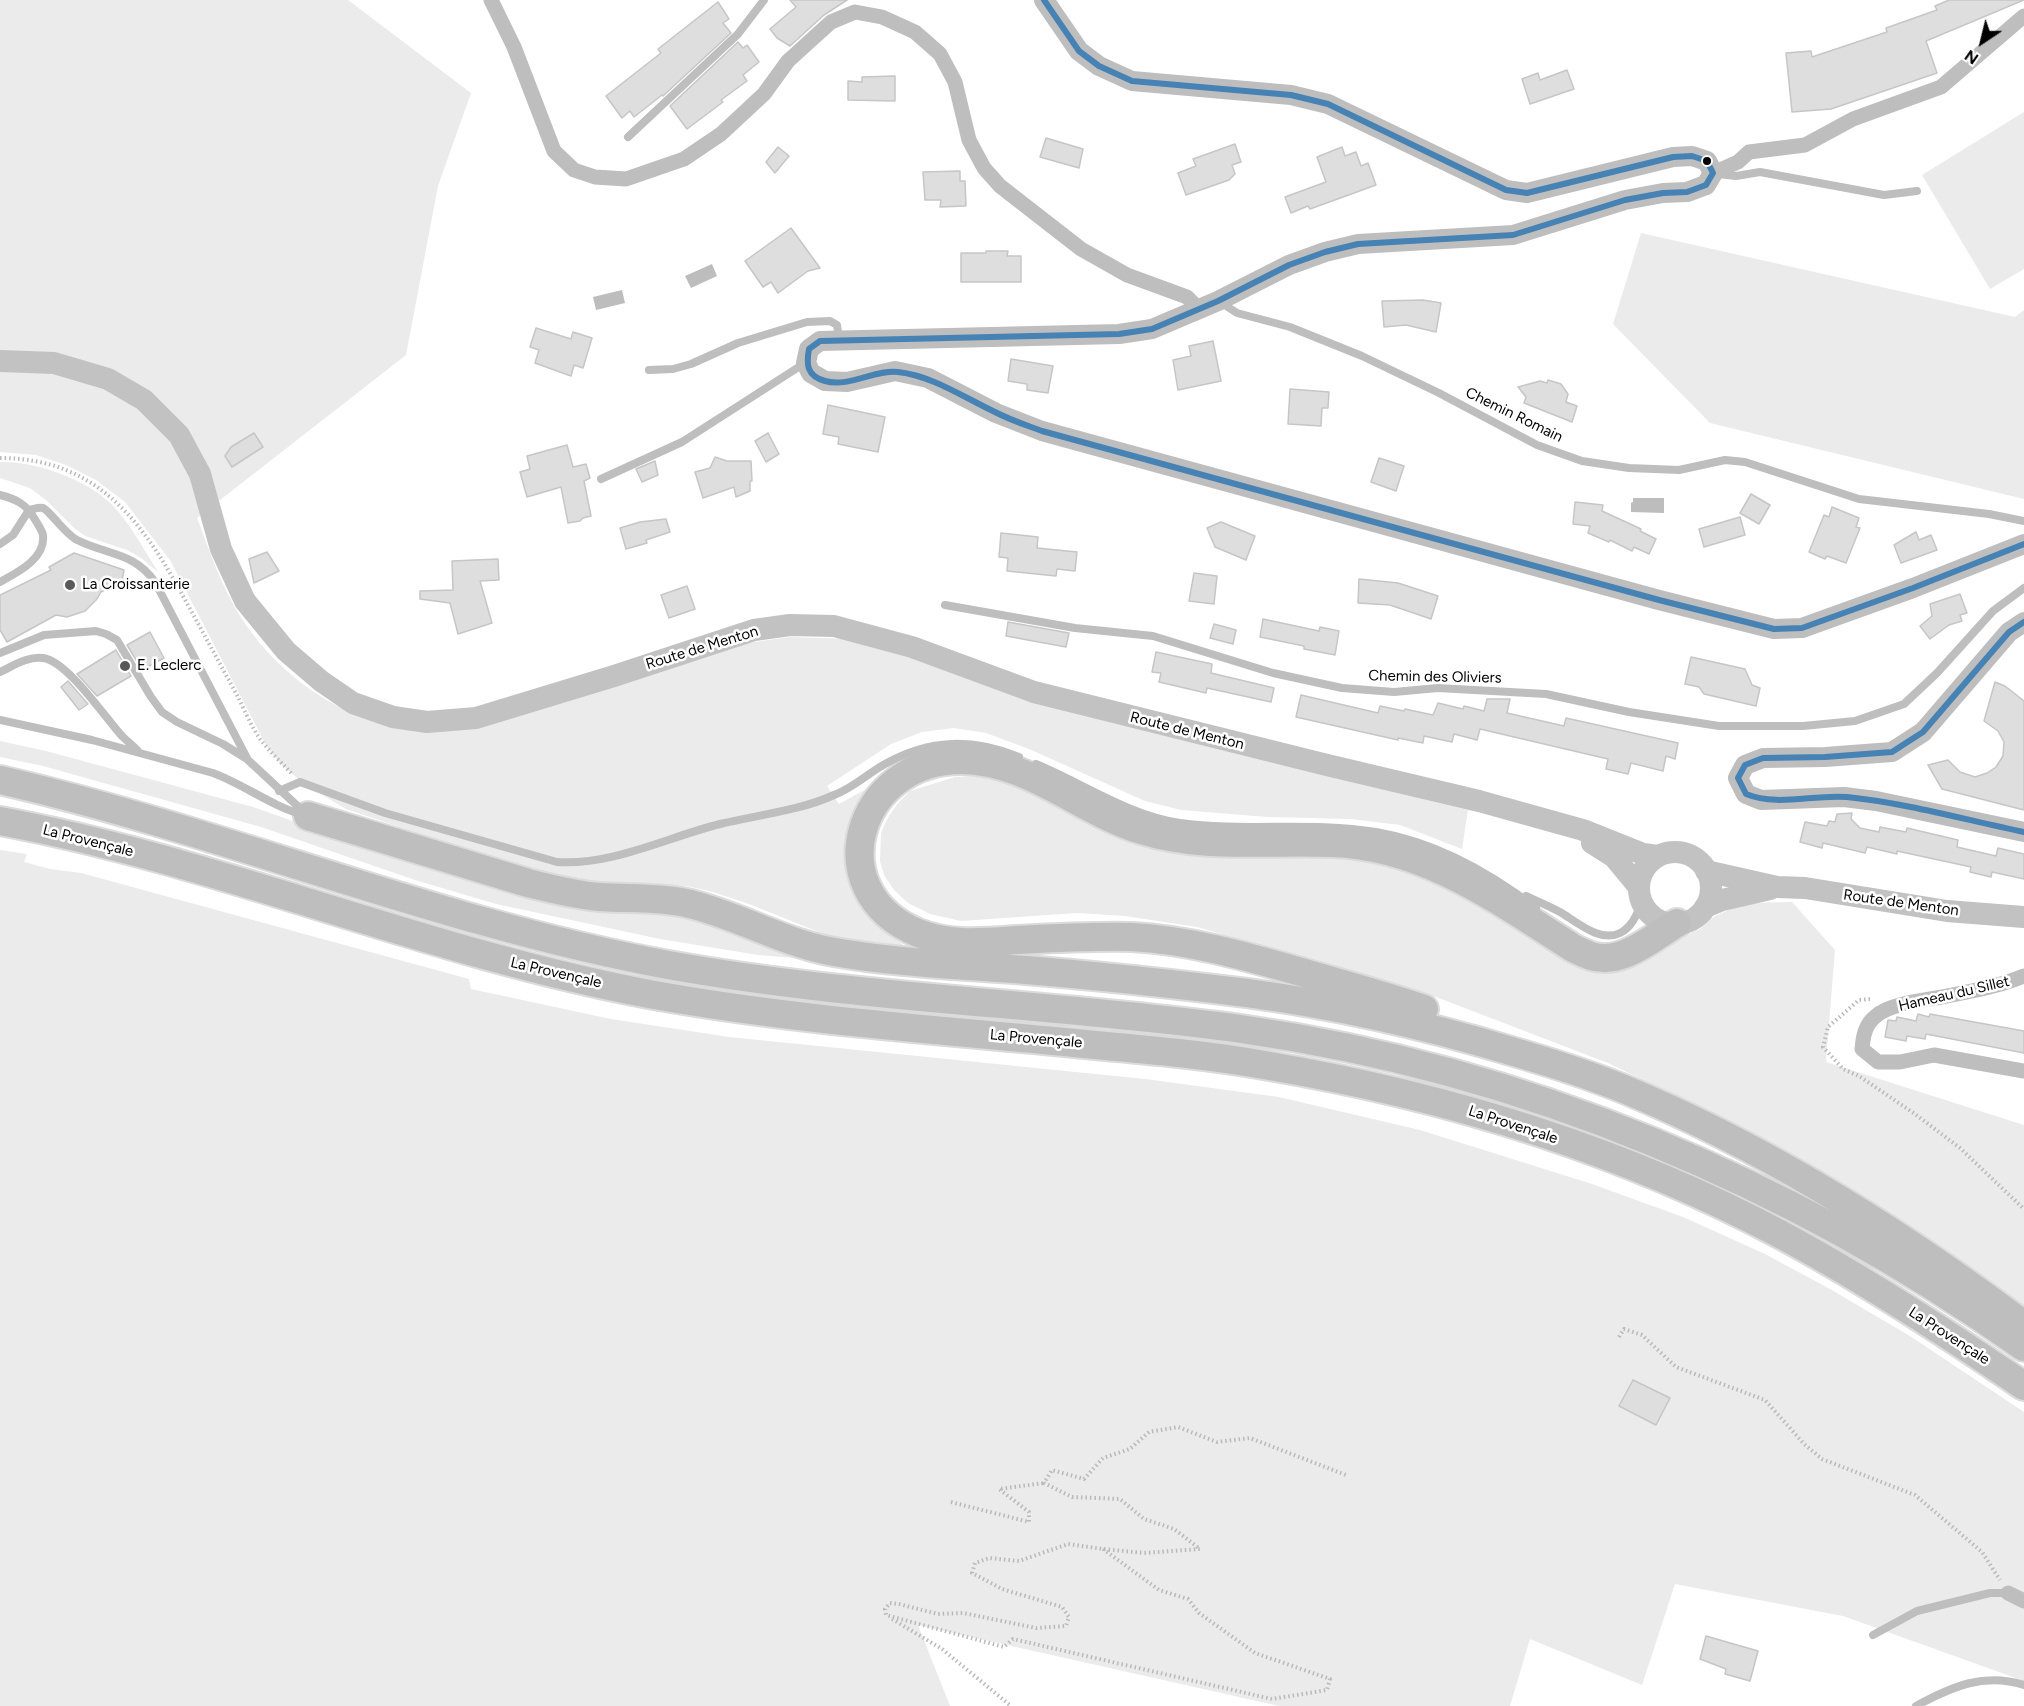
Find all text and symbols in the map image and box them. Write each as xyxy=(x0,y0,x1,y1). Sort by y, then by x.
north arrow xyxy=(1952,12,2012,72)
text: N xyxy=(1961,46,1982,68)
unlabelled marker xyxy=(1701,155,1713,167)
street label: Chemin Romain xyxy=(1462,384,1566,446)
place label: La Croissanterie xyxy=(82,576,190,594)
marker: La Croissanterie xyxy=(63,578,77,592)
street label: Route de Menton xyxy=(644,622,760,674)
place label: E. Leclerc xyxy=(137,657,201,675)
marker: E. Leclerc xyxy=(118,659,132,673)
street label: Chemin des Oliviers xyxy=(1368,667,1502,687)
street label: Route de Menton xyxy=(1128,708,1246,754)
street label: La Provençale xyxy=(41,821,135,861)
street label: Route de Menton xyxy=(1842,886,1960,920)
street label: La Provençale xyxy=(509,954,603,992)
street label: Hameau du Sillet xyxy=(1897,972,2011,1016)
street label: La Provençale xyxy=(989,1026,1083,1052)
street label: La Provençale xyxy=(1466,1102,1560,1148)
street label: La Provençale xyxy=(1905,1303,1993,1369)

